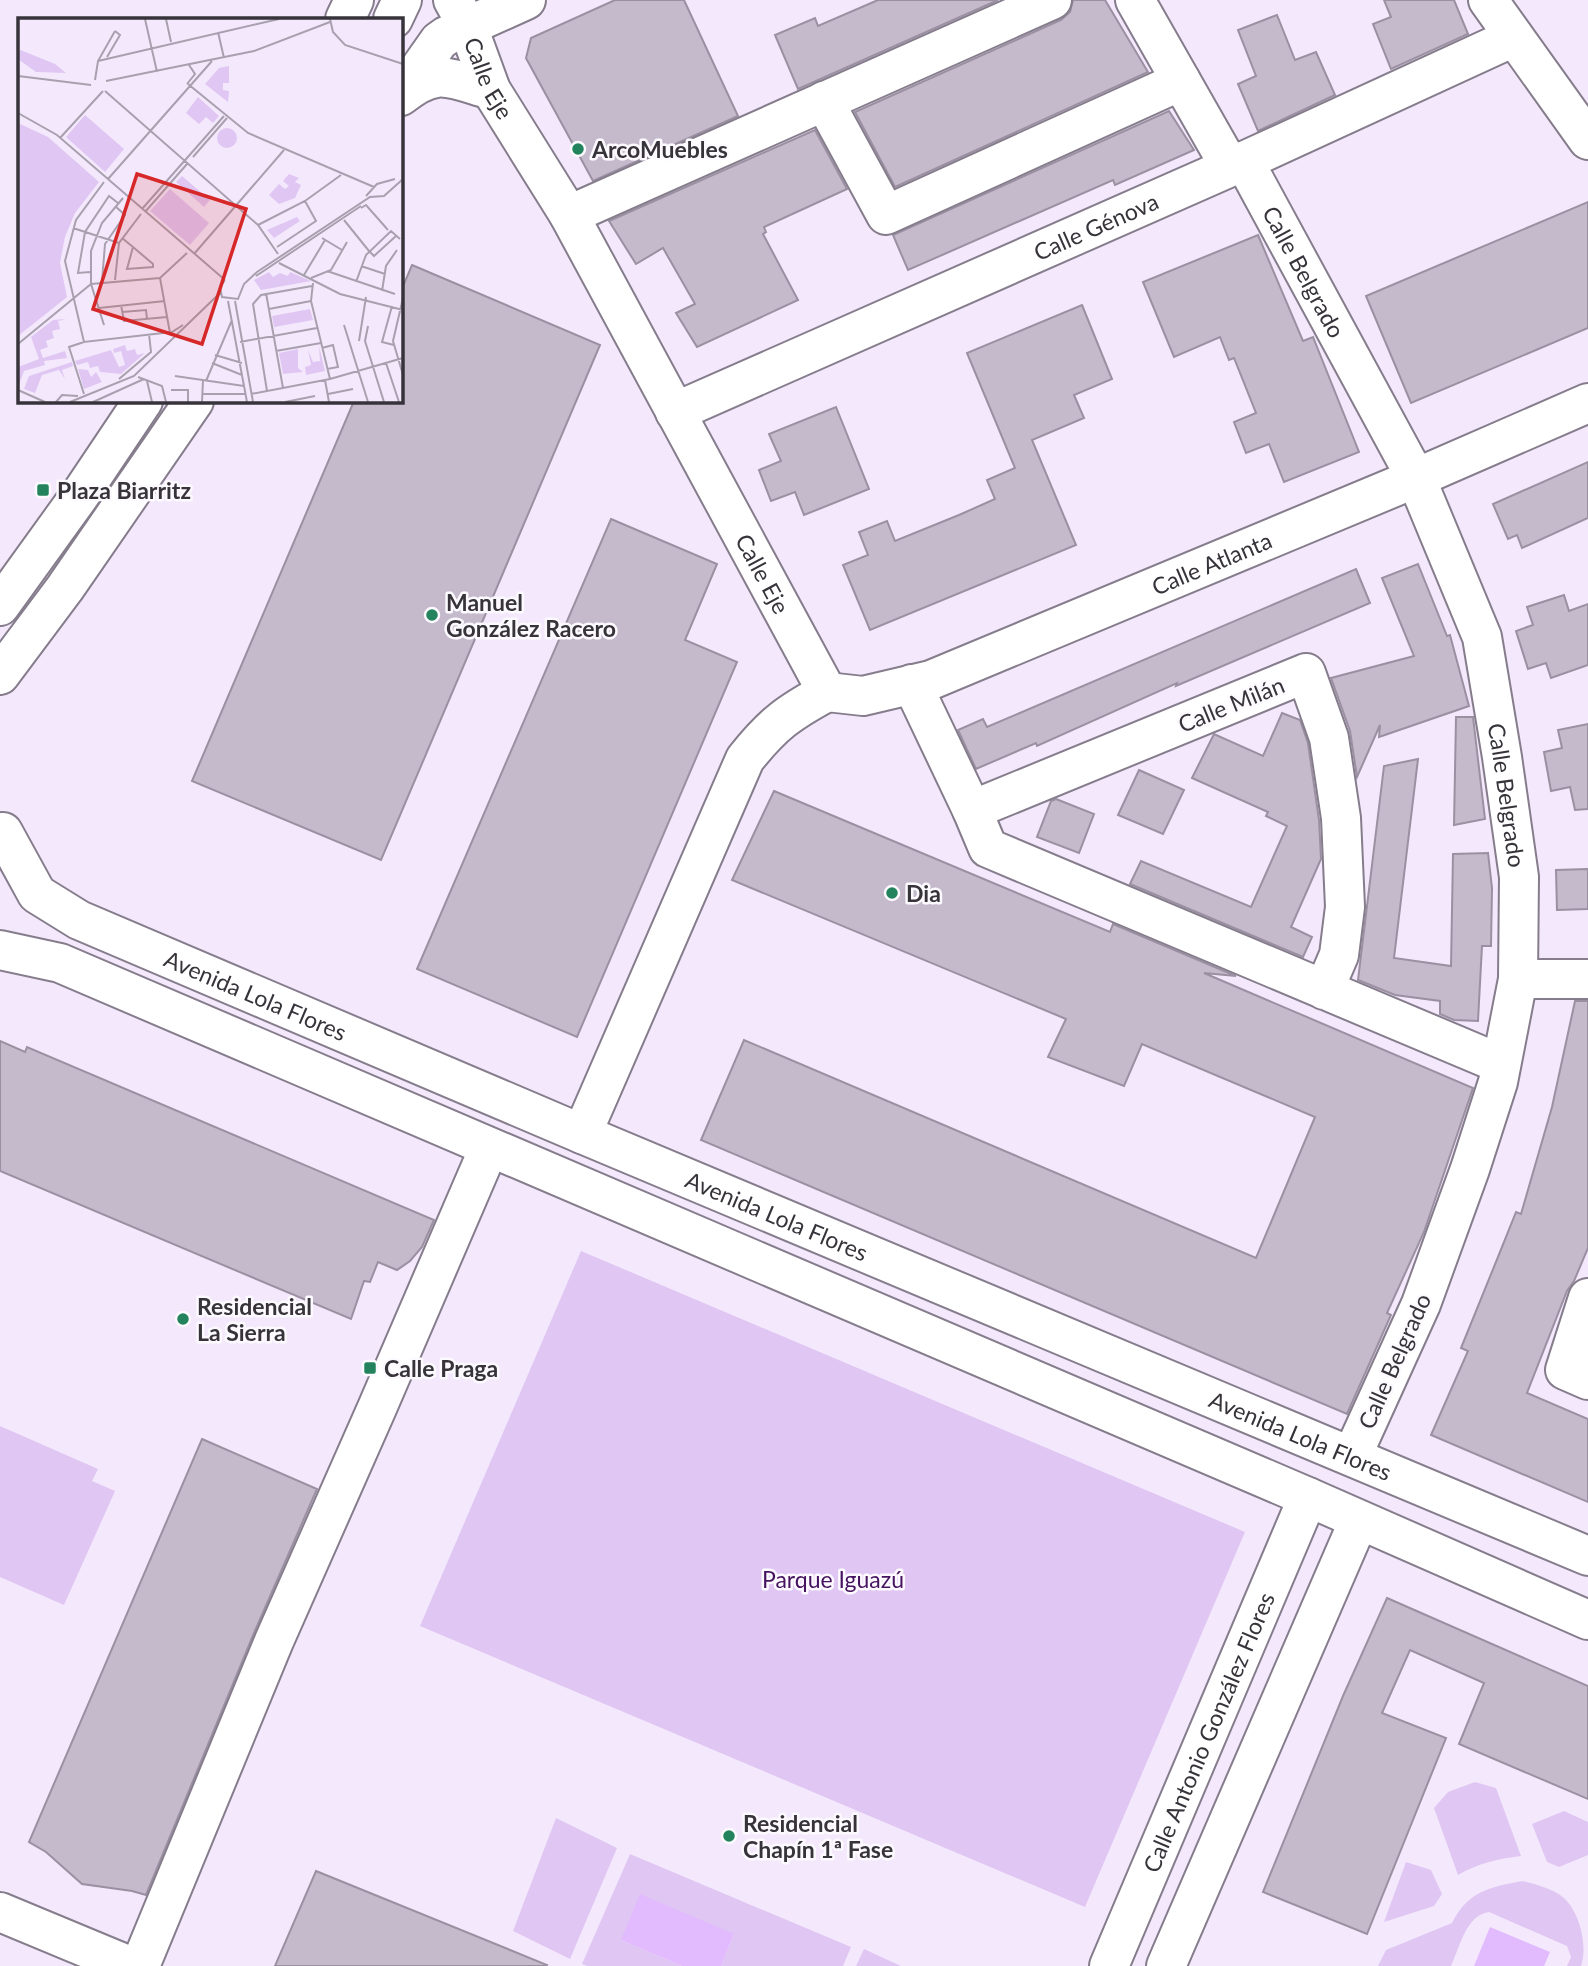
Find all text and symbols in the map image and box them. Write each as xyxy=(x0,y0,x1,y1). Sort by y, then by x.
inset map xyxy=(18,18,402,402)
street label: Calle Eje xyxy=(459,33,519,124)
place label: ArcoMuebles xyxy=(591,135,728,163)
marker: ArcoMuebles xyxy=(570,141,586,157)
street label: Calle Génova xyxy=(1029,187,1162,266)
street label: Calle Belgrado xyxy=(1257,201,1351,342)
place label: Plaza Biarritz xyxy=(57,476,191,504)
marker: Plaza Biarritz xyxy=(35,482,51,498)
street label: Calle Atlanta xyxy=(1147,526,1276,601)
street label: Calle Eje xyxy=(730,529,796,618)
place label: Manuel González Racero xyxy=(446,588,616,642)
marker: Manuel González Racero xyxy=(424,607,440,623)
street label: Calle Milán xyxy=(1174,670,1288,738)
street label: Calle Belgrado xyxy=(1483,721,1531,869)
place label: Dia xyxy=(906,879,941,907)
marker: Dia xyxy=(884,885,900,901)
street label: Avenida Lola Flores xyxy=(160,944,351,1046)
street label: Avenida Lola Flores xyxy=(681,1165,872,1266)
street label: Calle Belgrado xyxy=(1352,1289,1436,1433)
place label: Residencial La Sierra xyxy=(197,1292,312,1346)
marker: Residencial La Sierra xyxy=(175,1311,191,1327)
place label: Calle Praga xyxy=(384,1354,498,1382)
marker: Calle Praga xyxy=(362,1360,378,1376)
street label: Avenida Lola Flores xyxy=(1205,1385,1396,1486)
park label: Parque Iguazú xyxy=(762,1565,904,1593)
street label: Calle Antonio González Flores xyxy=(1136,1588,1280,1876)
place label: Residencial Chapín 1ª Fase xyxy=(743,1809,893,1863)
marker: Residencial Chapín 1ª Fase xyxy=(721,1828,737,1844)

